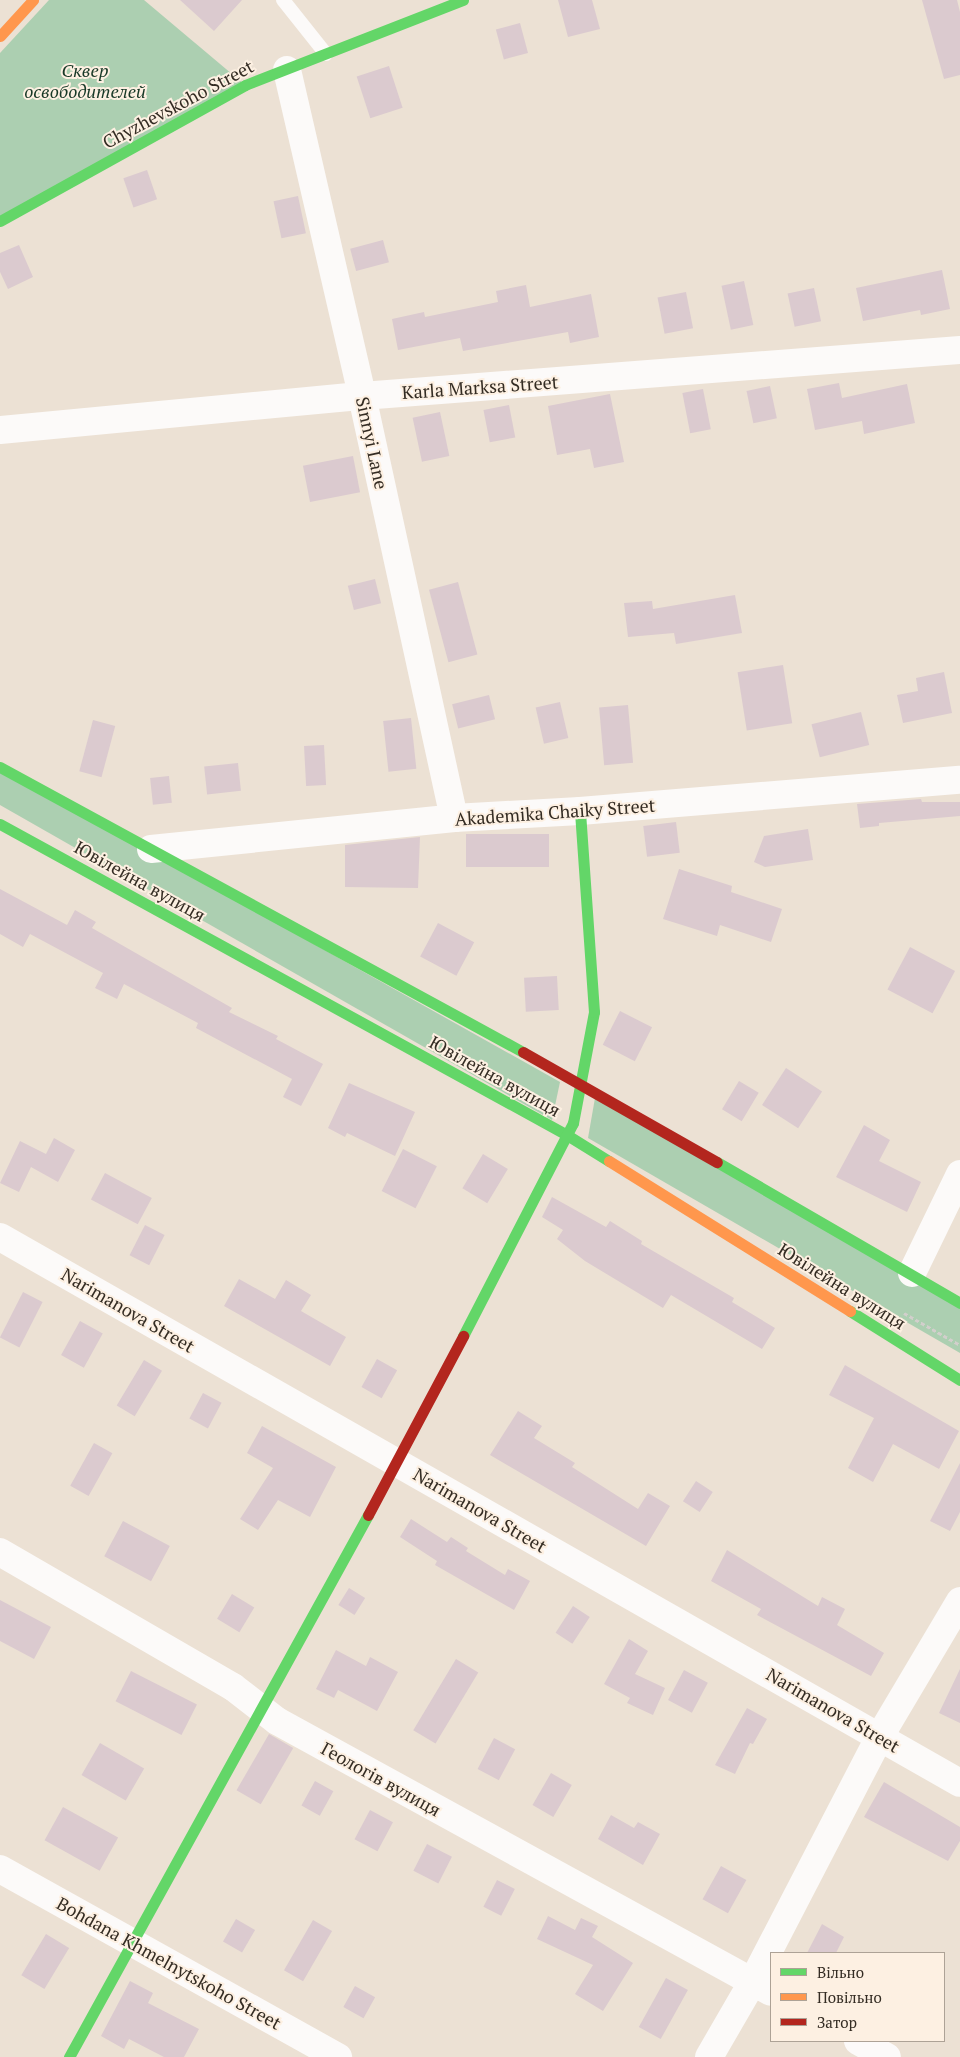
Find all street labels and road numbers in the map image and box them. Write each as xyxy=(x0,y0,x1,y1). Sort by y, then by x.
street label: Chyzhevskoho Street xyxy=(99,55,257,153)
street label: Karla Marksa Street xyxy=(401,371,559,403)
street label: Sinnyi Lane xyxy=(352,395,392,491)
street label: Akademika Chaiky Street xyxy=(454,794,656,830)
street label: Ювілейна вулиця xyxy=(71,836,209,926)
street label: Ювілейна вулиця xyxy=(426,1031,564,1121)
street label: Ювілейна вулиця xyxy=(774,1238,910,1334)
street label: Narimanova Street xyxy=(58,1263,198,1357)
street label: Narimanova Street xyxy=(410,1463,550,1557)
street label: Narimanova Street xyxy=(763,1663,903,1757)
street label: Геологів вулиця xyxy=(318,1737,444,1821)
street label: Bohdana Khmelnytskoho Street xyxy=(53,1892,285,2034)

